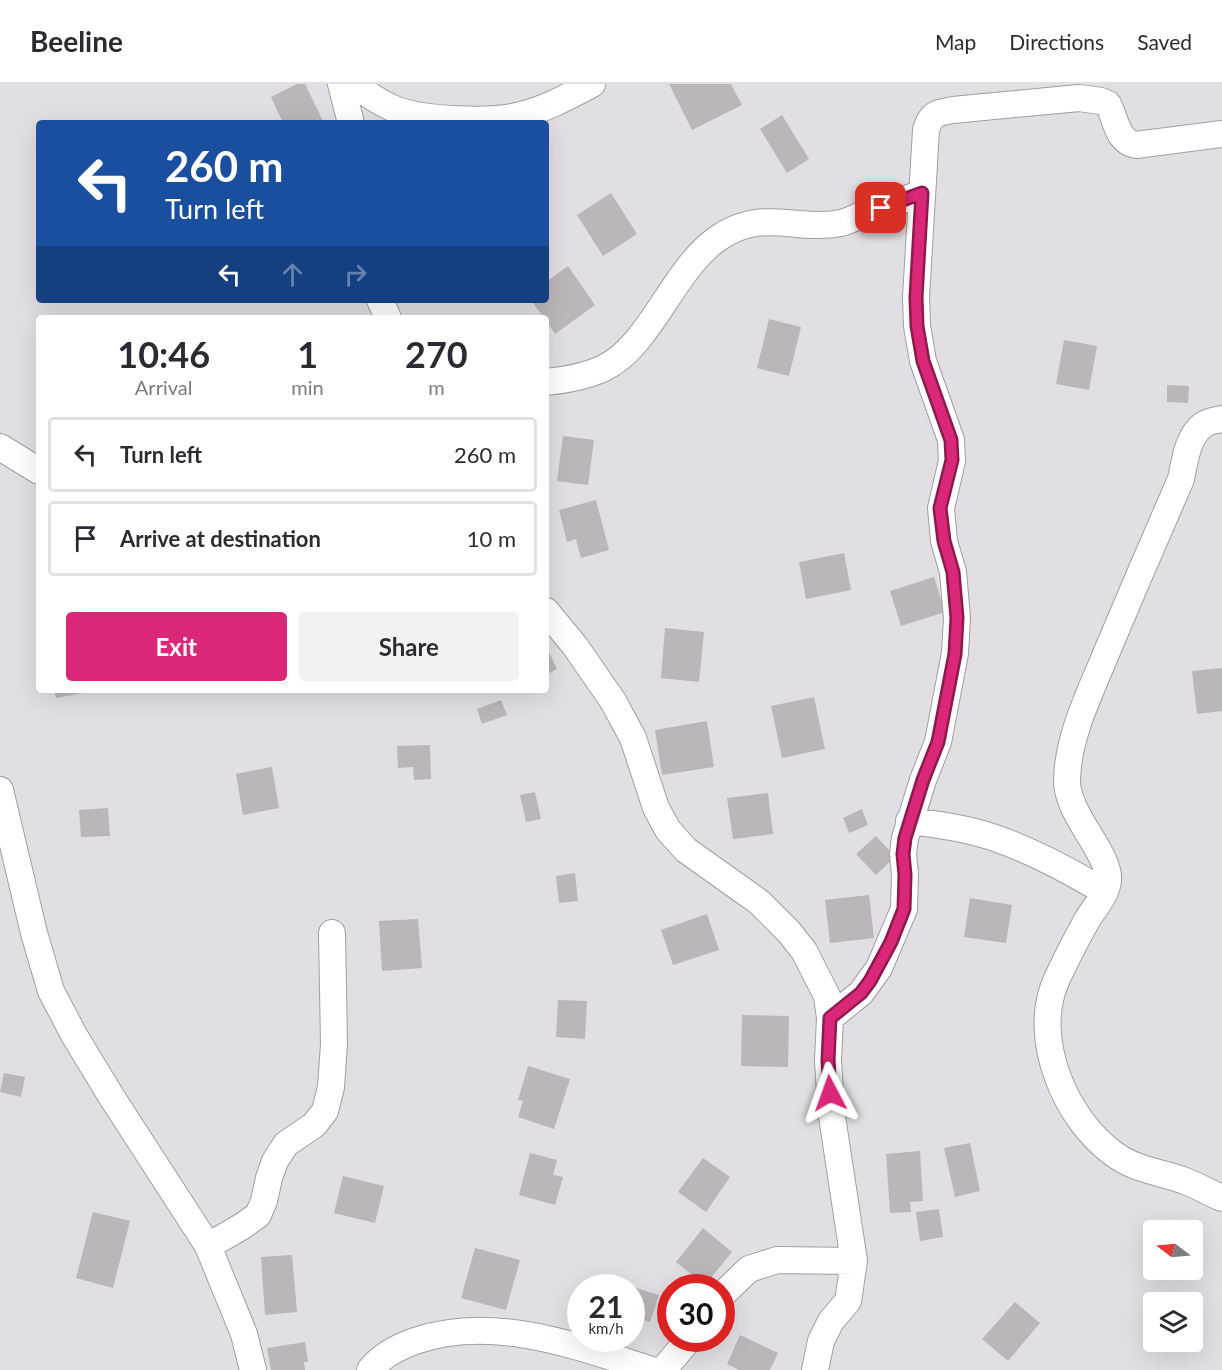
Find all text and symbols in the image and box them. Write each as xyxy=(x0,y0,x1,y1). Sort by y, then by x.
text: Beeline xyxy=(30,24,123,58)
text: Map xyxy=(935,29,976,54)
text: Directions xyxy=(1009,29,1104,54)
text: Saved xyxy=(1137,29,1192,54)
text: 260 m xyxy=(165,141,283,191)
icon: left xyxy=(66,144,144,222)
pin xyxy=(855,182,906,233)
icon: arrive xyxy=(864,191,897,224)
text: Turn left xyxy=(165,192,264,225)
icon: left xyxy=(213,258,246,291)
icon: ahead xyxy=(276,258,309,291)
icon: right xyxy=(339,258,372,291)
text: 10:46 xyxy=(117,332,210,376)
text: 1 xyxy=(297,332,318,376)
text: 270 xyxy=(405,332,468,376)
text: Arrival xyxy=(135,375,192,399)
text: min xyxy=(291,375,324,399)
text: m xyxy=(428,375,445,399)
icon: left xyxy=(69,438,102,471)
text: Turn left xyxy=(120,441,202,468)
text: 260 m xyxy=(454,441,516,468)
icon: arrive xyxy=(69,522,102,555)
text: Arrive at destination xyxy=(120,525,321,552)
text: 10 m xyxy=(467,525,516,552)
button: Exit xyxy=(66,612,287,681)
button: Share xyxy=(299,612,519,681)
position arrow xyxy=(798,1061,862,1125)
north arrow xyxy=(1143,1220,1203,1280)
map controls xyxy=(1143,1220,1203,1352)
speed limit sign: 30 xyxy=(657,1274,735,1352)
text: 21 xyxy=(589,1288,623,1324)
button: layers xyxy=(1143,1292,1203,1352)
text: km/h xyxy=(588,1319,624,1337)

